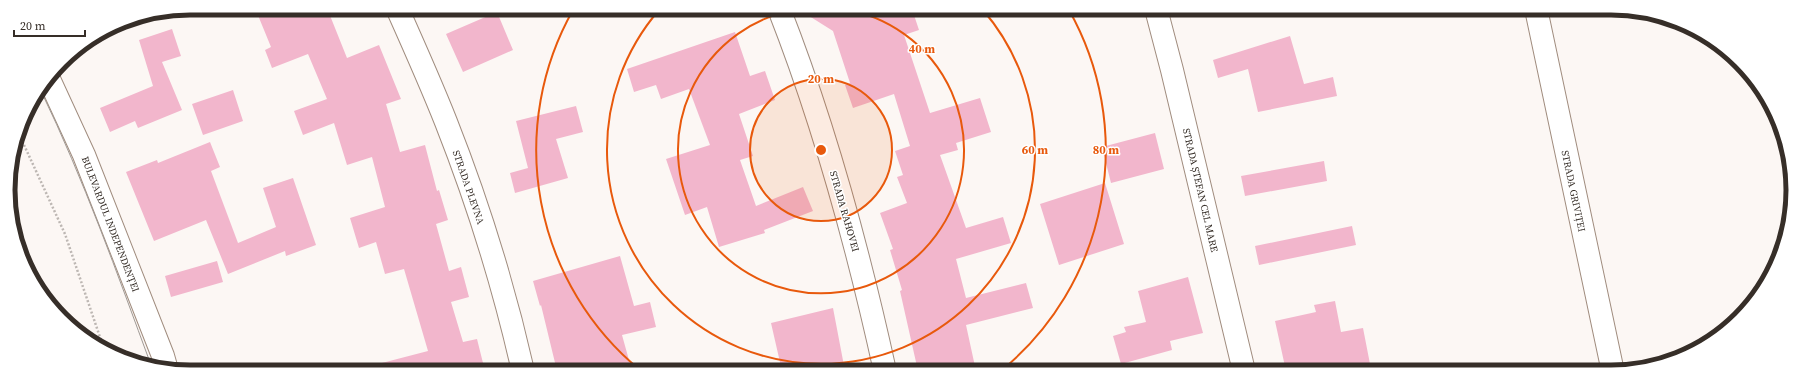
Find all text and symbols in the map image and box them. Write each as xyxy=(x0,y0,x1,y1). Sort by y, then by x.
scale bar xyxy=(14,12,85,38)
text: 20 m xyxy=(20,18,46,34)
text: 40 m xyxy=(909,41,935,57)
text: 20 m xyxy=(808,71,834,87)
street label: STRADA ȘTEFAN CEL MARE xyxy=(1180,127,1221,253)
text: 60 m xyxy=(1022,142,1048,158)
text: 80 m xyxy=(1093,142,1119,158)
centre of rings xyxy=(814,143,828,157)
street label: STRADA PLEVNA xyxy=(450,148,487,226)
street label: STRADA GRIVIȚEI xyxy=(1559,149,1589,233)
street label: BULEVARDUL INDEPENDENȚEI xyxy=(79,154,143,294)
street label: STRADA RAHOVEI xyxy=(827,169,862,253)

